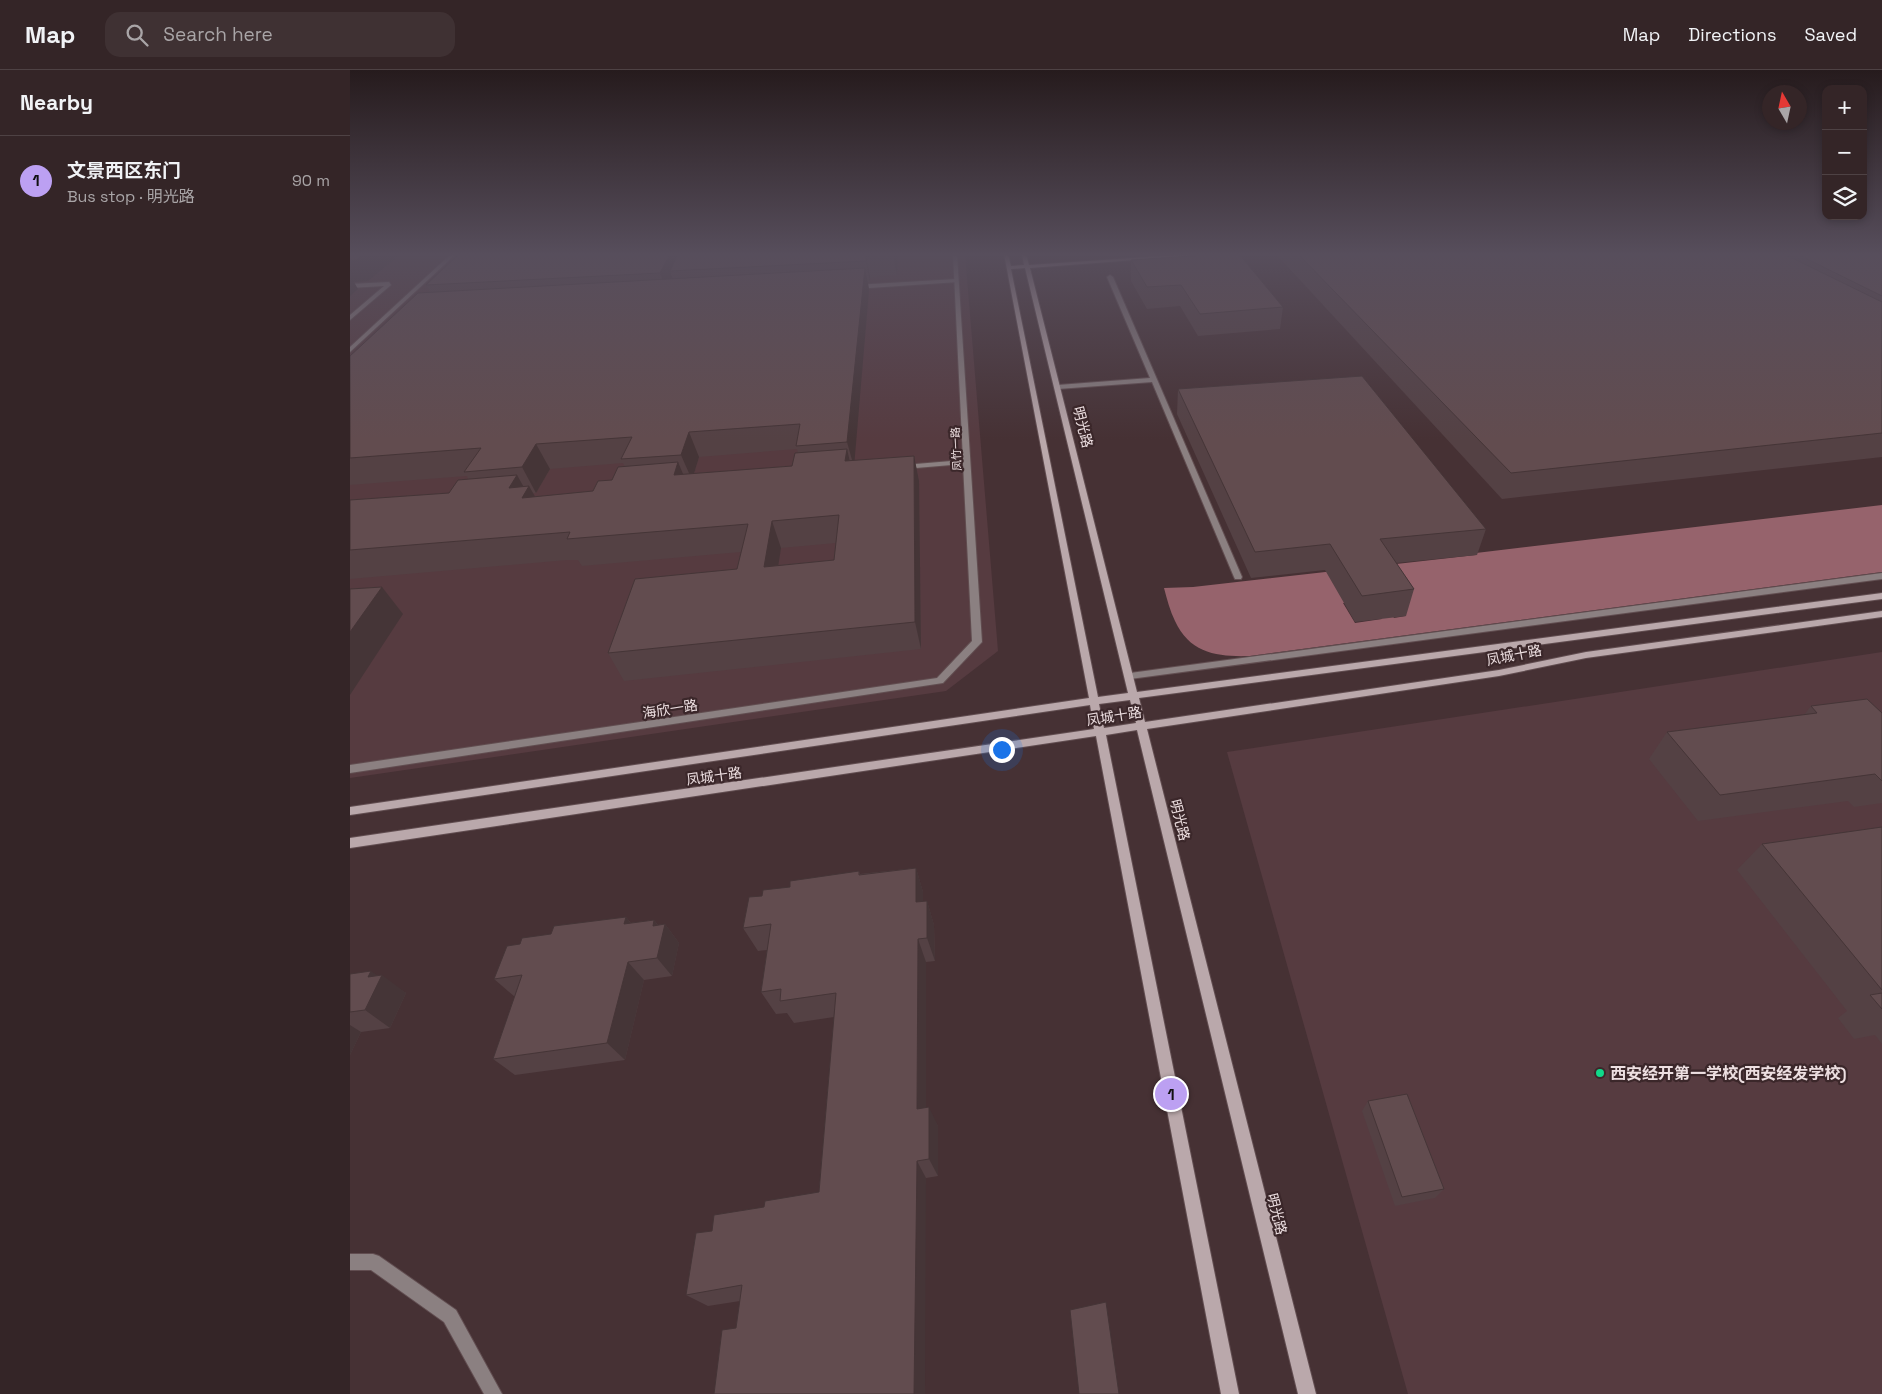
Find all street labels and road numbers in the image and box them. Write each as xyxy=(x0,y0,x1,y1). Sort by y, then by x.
street label: 明光路 xyxy=(1069,404,1097,450)
street label: 凤竹一路 xyxy=(948,427,964,471)
street label: 凤城十路 xyxy=(1485,641,1543,669)
street label: 海欣一路 xyxy=(641,696,699,722)
street label: 凤城十路 xyxy=(1085,703,1143,729)
street label: 凤城十路 xyxy=(685,763,743,789)
street label: 明光路 xyxy=(1166,797,1194,843)
street label: 明光路 xyxy=(1263,1191,1291,1237)

